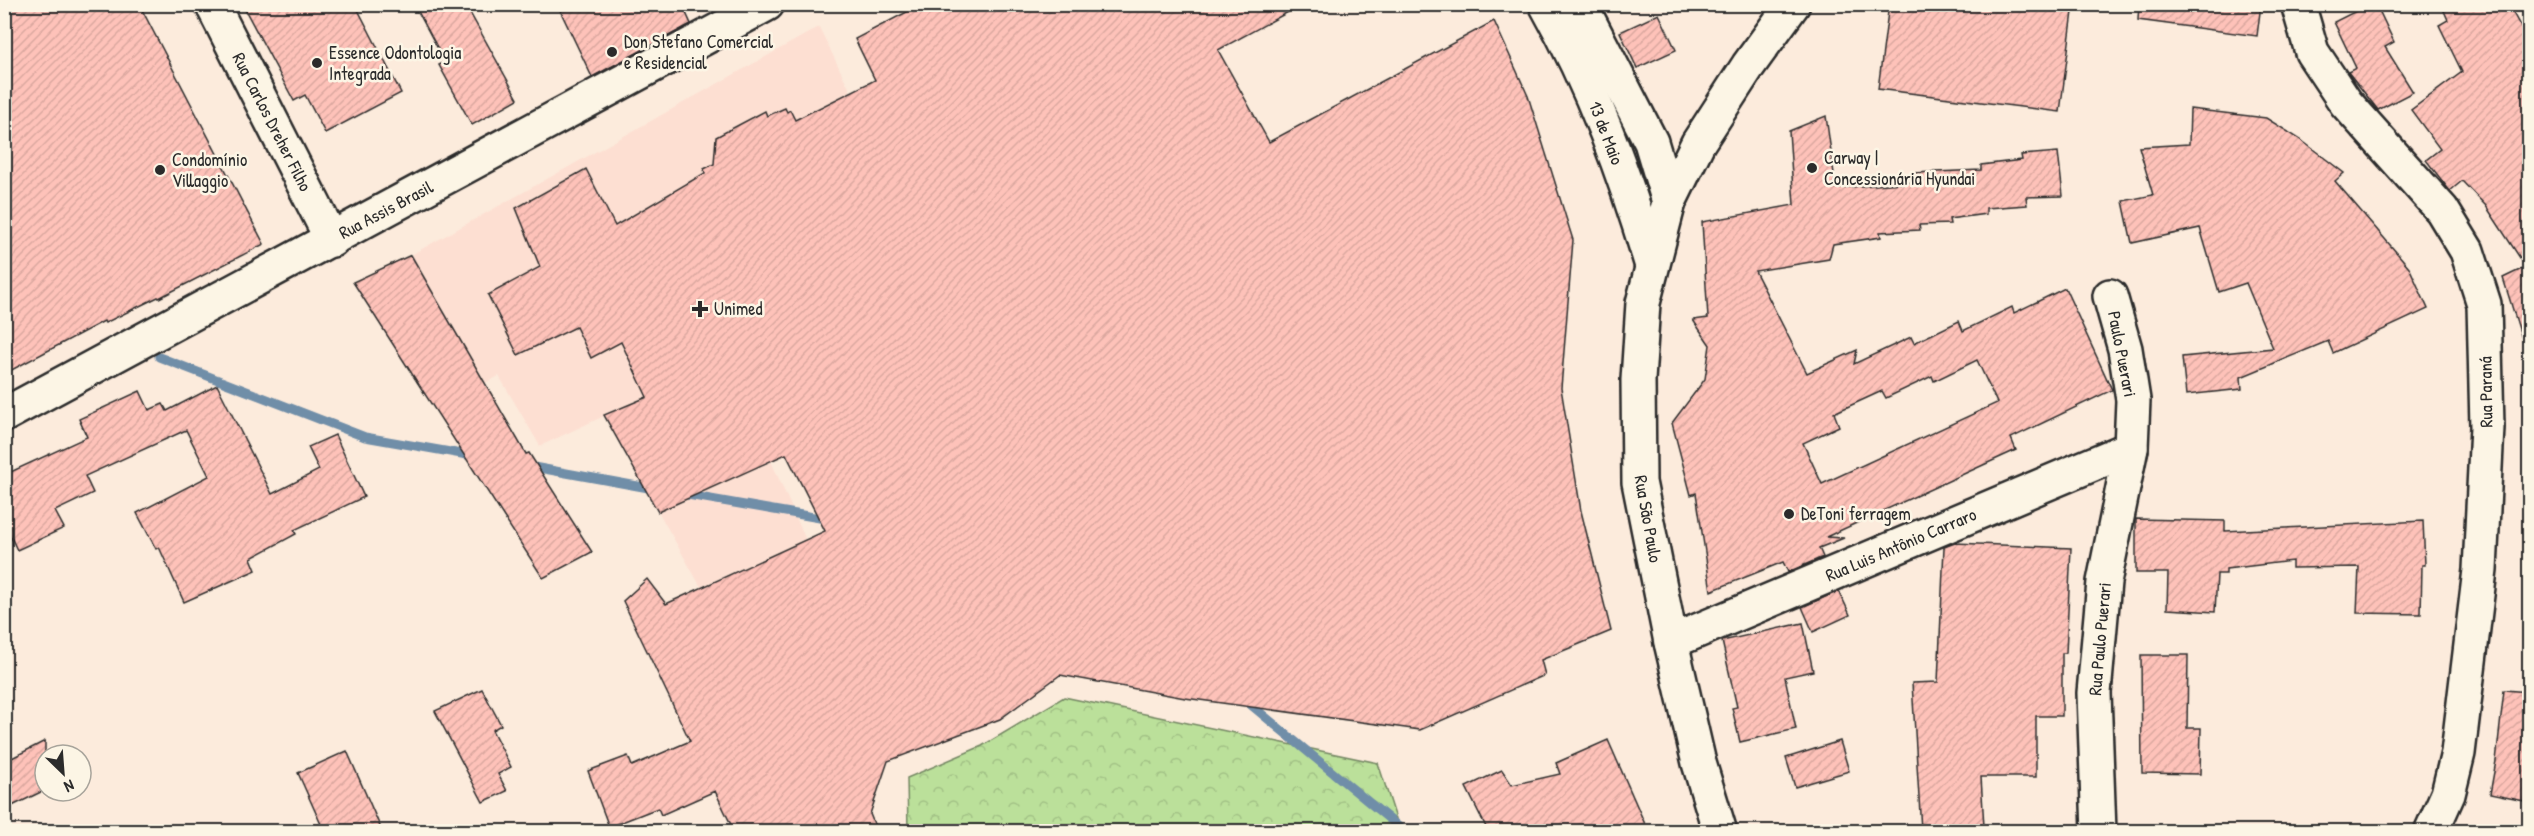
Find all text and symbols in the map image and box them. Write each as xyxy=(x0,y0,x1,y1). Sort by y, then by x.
place label: Don Stefano Comercial e Residencial xyxy=(624,29,773,75)
place label: Essence Odontologia Integrada xyxy=(329,40,461,86)
marker: Don Stefano Comercial e Residencial xyxy=(605,45,619,59)
street label: Rua Carlos Dreher Filho xyxy=(227,48,318,195)
marker: Essence Odontologia Integrada xyxy=(310,56,324,70)
street label: 13 de Maio xyxy=(1583,97,1630,168)
place label: Carway | Concessionária Hyundai xyxy=(1824,145,1975,191)
place label: Condomínio Villaggio xyxy=(172,147,247,193)
marker: Carway | Concessionária Hyundai xyxy=(1805,161,1819,175)
marker: Condomínio Villaggio xyxy=(153,163,167,177)
street label: Rua Assis Brasil xyxy=(334,174,437,245)
place label: Unimed xyxy=(714,296,763,321)
marker: Unimed xyxy=(691,300,709,318)
street label: Paulo Puerari xyxy=(2102,309,2143,399)
street label: Rua Paraná xyxy=(2472,356,2499,428)
street label: Rua São Paulo xyxy=(1629,473,1668,565)
place label: DeToni ferragem xyxy=(1801,501,1911,526)
street label: Rua Luis Antônio Carraro xyxy=(1822,501,1980,588)
marker: DeToni ferragem xyxy=(1782,507,1796,521)
street label: Rua Paulo Puerari xyxy=(2082,581,2117,697)
north arrow xyxy=(33,743,93,803)
text: N xyxy=(60,775,78,799)

